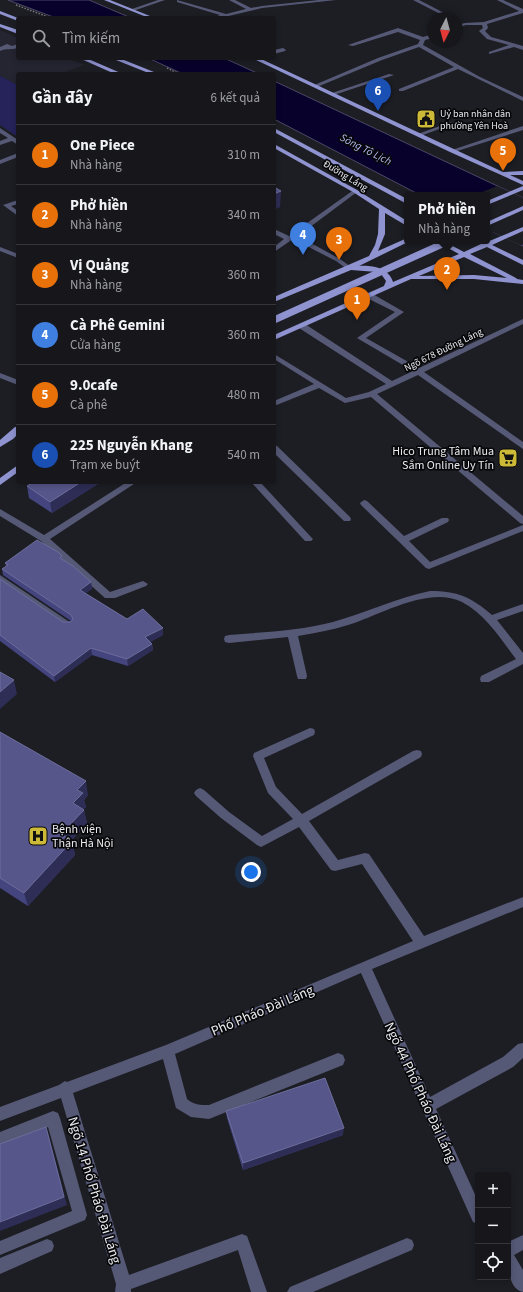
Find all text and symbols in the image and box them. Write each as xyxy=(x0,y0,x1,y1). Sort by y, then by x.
north arrow xyxy=(427,12,463,48)
search box xyxy=(16,16,276,60)
icon: search xyxy=(30,27,52,49)
text: Tìm kiếm xyxy=(62,28,120,49)
pin: 6 xyxy=(365,78,391,111)
text: Gần đây xyxy=(32,86,93,110)
text: 6 kết quả xyxy=(211,89,260,107)
place label: Uỷ ban nhân dân phường Yên Hoà xyxy=(440,107,511,133)
public building icon: Uỷ ban nhân dân phường Yên Hoà xyxy=(415,108,437,130)
water label: Sông Tô Lịch xyxy=(337,130,394,169)
text: One Piece xyxy=(70,135,135,156)
pin: 5 xyxy=(490,138,516,171)
text: 1 xyxy=(42,146,48,164)
text: 310 m xyxy=(227,146,260,164)
text: Nhà hàng xyxy=(70,156,122,174)
street label: Đường Láng xyxy=(320,157,371,195)
popup xyxy=(404,192,490,244)
text: Phở hiền xyxy=(70,195,128,216)
text: Phở hiền xyxy=(418,199,476,220)
text: 2 xyxy=(42,206,48,224)
text: 340 m xyxy=(227,206,260,224)
text: Nhà hàng xyxy=(70,216,122,234)
text: Nhà hàng xyxy=(418,220,470,238)
pin: 4 xyxy=(290,222,316,255)
pin: 3 xyxy=(326,227,352,260)
text: Vị Quảng xyxy=(70,255,129,276)
pin: 2 xyxy=(434,257,460,290)
text: 3 xyxy=(42,266,48,284)
text: 360 m xyxy=(227,266,260,284)
text: Nhà hàng xyxy=(70,276,122,294)
pin: 1 xyxy=(344,287,370,320)
text: Cà Phê Gemini xyxy=(70,315,165,336)
street label: Ngõ 678 Đường Láng xyxy=(402,325,485,375)
text: 4 xyxy=(42,326,48,344)
text: 360 m xyxy=(227,326,260,344)
text: Cửa hàng xyxy=(70,336,121,354)
text: 9.0cafe xyxy=(70,375,118,396)
text: 5 xyxy=(42,386,48,404)
text: 480 m xyxy=(227,386,260,404)
text: Cà phê xyxy=(70,396,107,414)
text: 225 Nguyễn Khang xyxy=(70,435,193,456)
place label: Hico Trung Tâm Mua Sắm Online Uy Tín xyxy=(392,443,494,474)
text: 6 xyxy=(42,446,48,464)
text: 540 m xyxy=(227,446,260,464)
supermarket icon: Hico Trung Tâm Mua Sắm Online Uy Tín xyxy=(497,447,519,469)
text: Trạm xe buýt xyxy=(70,456,140,474)
place label: Bệnh viện Thận Hà Nội xyxy=(52,821,114,852)
hospital icon: Bệnh viện Thận Hà Nội xyxy=(27,825,49,847)
your location xyxy=(241,862,261,882)
street label: Phố Pháo Đài Láng xyxy=(208,980,317,1042)
street label: Ngõ 44 Phố Pháo Đài Láng xyxy=(379,1019,461,1166)
street label: Ngõ 14 Phố Pháo Đài Láng xyxy=(62,1114,126,1266)
map controls xyxy=(475,1172,511,1280)
button: + xyxy=(475,1172,511,1208)
button: − xyxy=(475,1208,511,1244)
button: locate xyxy=(475,1244,511,1280)

